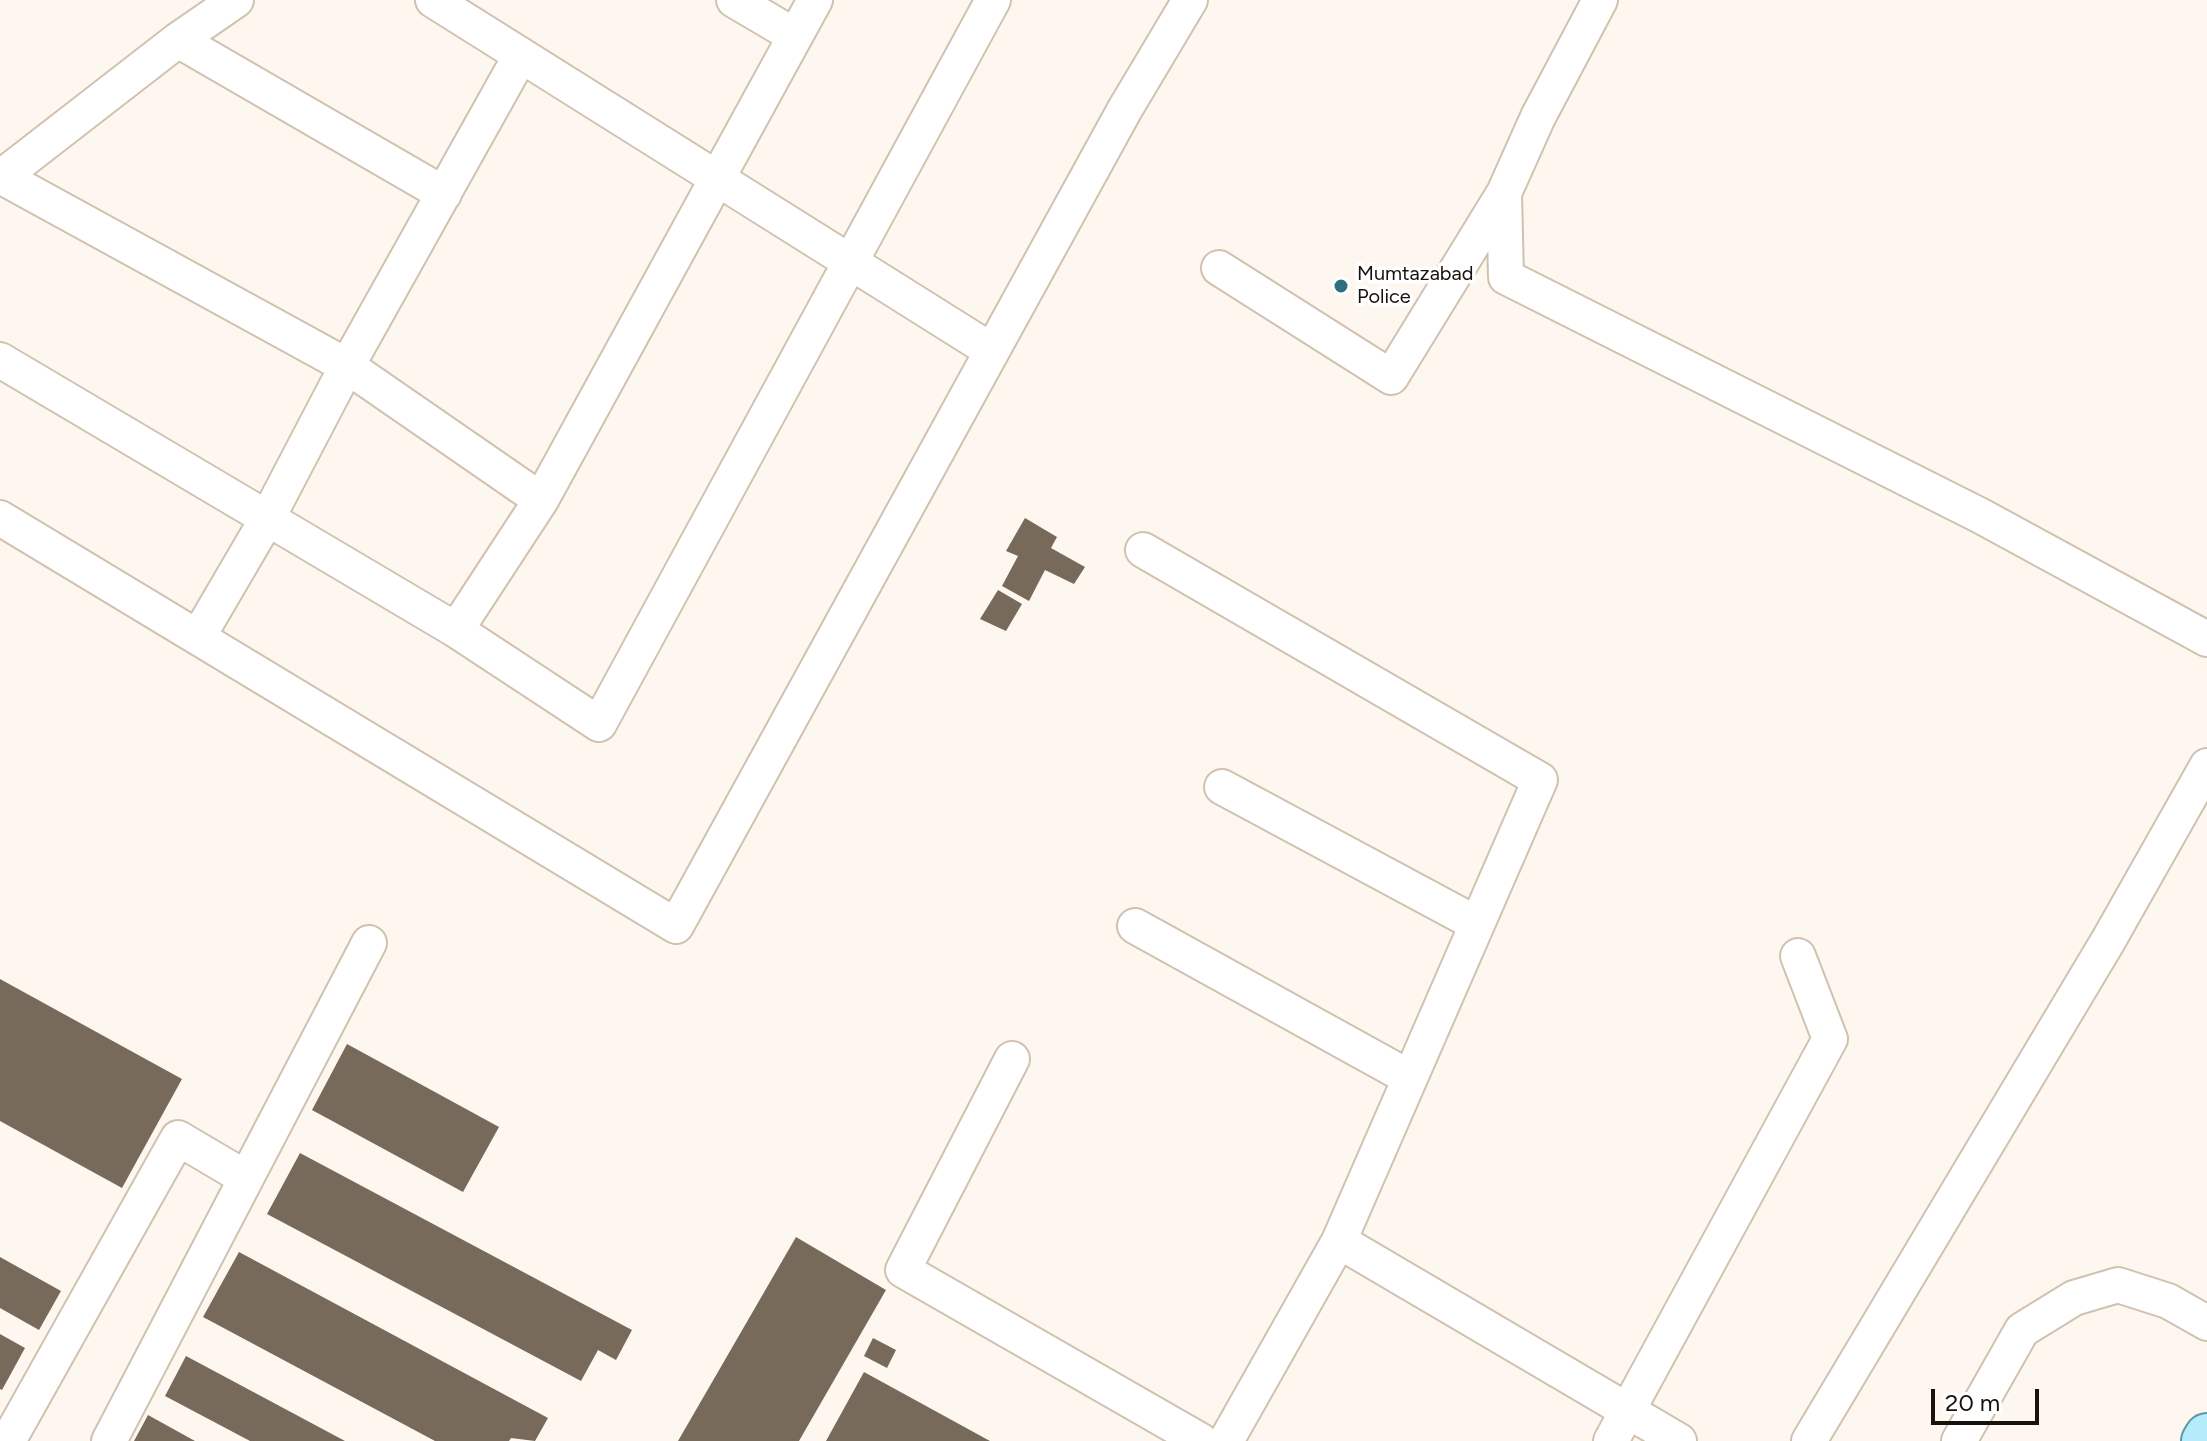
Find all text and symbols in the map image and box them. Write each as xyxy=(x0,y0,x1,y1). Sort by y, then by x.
place label: Mumtazabad Police xyxy=(1357,262,1473,309)
marker: Mumtazabad Police xyxy=(1332,277,1350,295)
scale bar xyxy=(1935,1373,2043,1423)
text: 20 m xyxy=(1945,1388,2000,1417)

